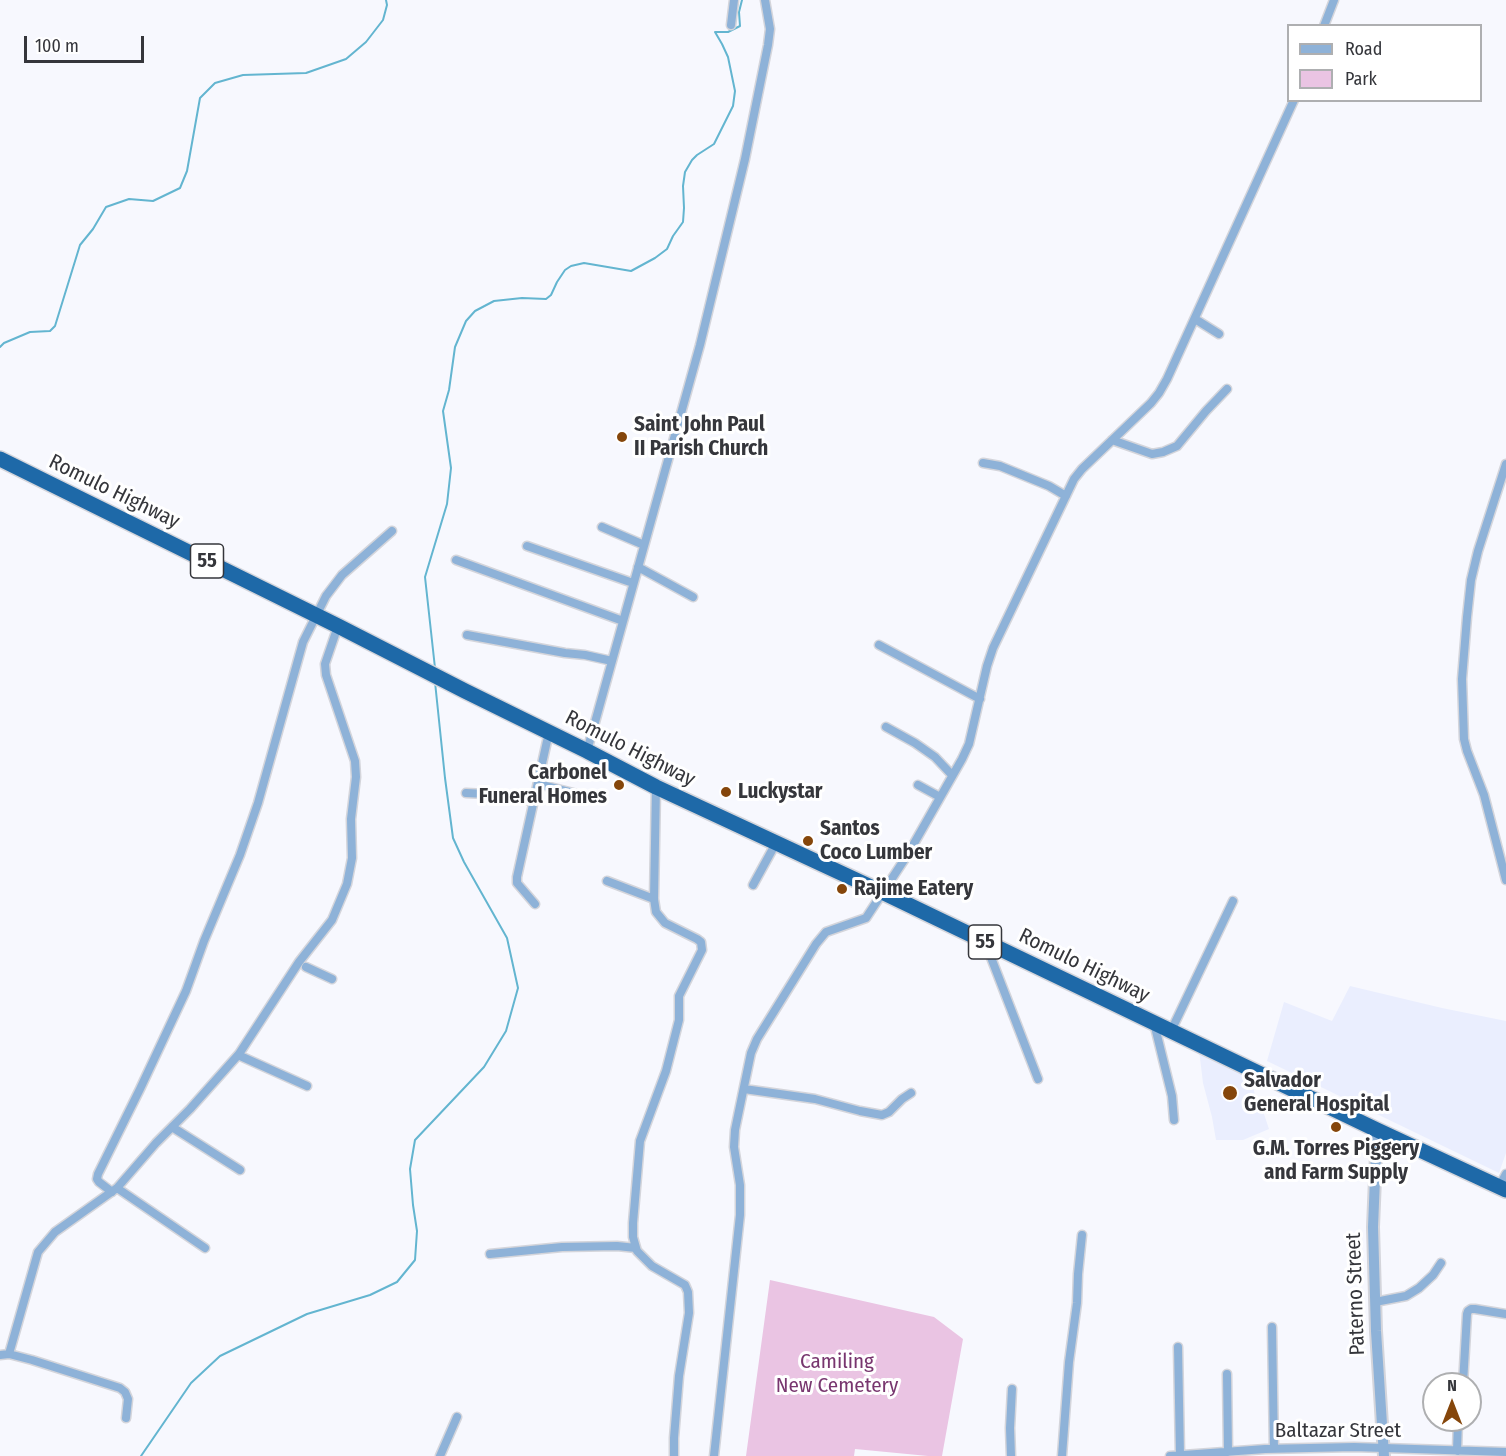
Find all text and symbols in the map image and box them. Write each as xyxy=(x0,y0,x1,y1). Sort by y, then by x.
scale bar xyxy=(27,24,147,62)
legend xyxy=(1287,24,1482,102)
text: 100 m xyxy=(35,35,79,57)
text: Road xyxy=(1345,38,1382,60)
text: Park xyxy=(1345,68,1377,90)
place label: Saint John Paul II Parish Church xyxy=(634,412,768,462)
marker: Saint John Paul II Parish Church xyxy=(615,430,629,444)
street label: Romulo Highway xyxy=(44,449,184,535)
road number: 55 xyxy=(190,544,224,578)
street label: Romulo Highway xyxy=(561,705,699,793)
place label: Carbonel Funeral Homes xyxy=(479,760,607,810)
marker: Carbonel Funeral Homes xyxy=(612,778,626,792)
place label: Luckystar xyxy=(738,779,823,805)
marker: Luckystar xyxy=(719,785,733,799)
place label: Santos Coco Lumber xyxy=(820,816,932,866)
marker: Santos Coco Lumber xyxy=(801,834,815,848)
place label: Rajime Eatery xyxy=(854,876,973,902)
marker: Rajime Eatery xyxy=(835,882,849,896)
street label: Romulo Highway xyxy=(1014,923,1154,1009)
road number: 55 xyxy=(968,925,1002,959)
place label: Salvador General Hospital xyxy=(1244,1068,1389,1118)
marker: Salvador General Hospital xyxy=(1221,1084,1239,1102)
marker: G.M. Torres Piggery and Farm Supply xyxy=(1329,1120,1343,1134)
place label: G.M. Torres Piggery and Farm Supply xyxy=(1253,1136,1419,1186)
street label: Paterno Street xyxy=(1341,1232,1371,1356)
park label: Camiling New Cemetery xyxy=(776,1349,898,1399)
north arrow xyxy=(1422,1372,1482,1432)
text: N xyxy=(1447,1376,1457,1395)
street label: Baltazar Street xyxy=(1275,1418,1401,1444)

